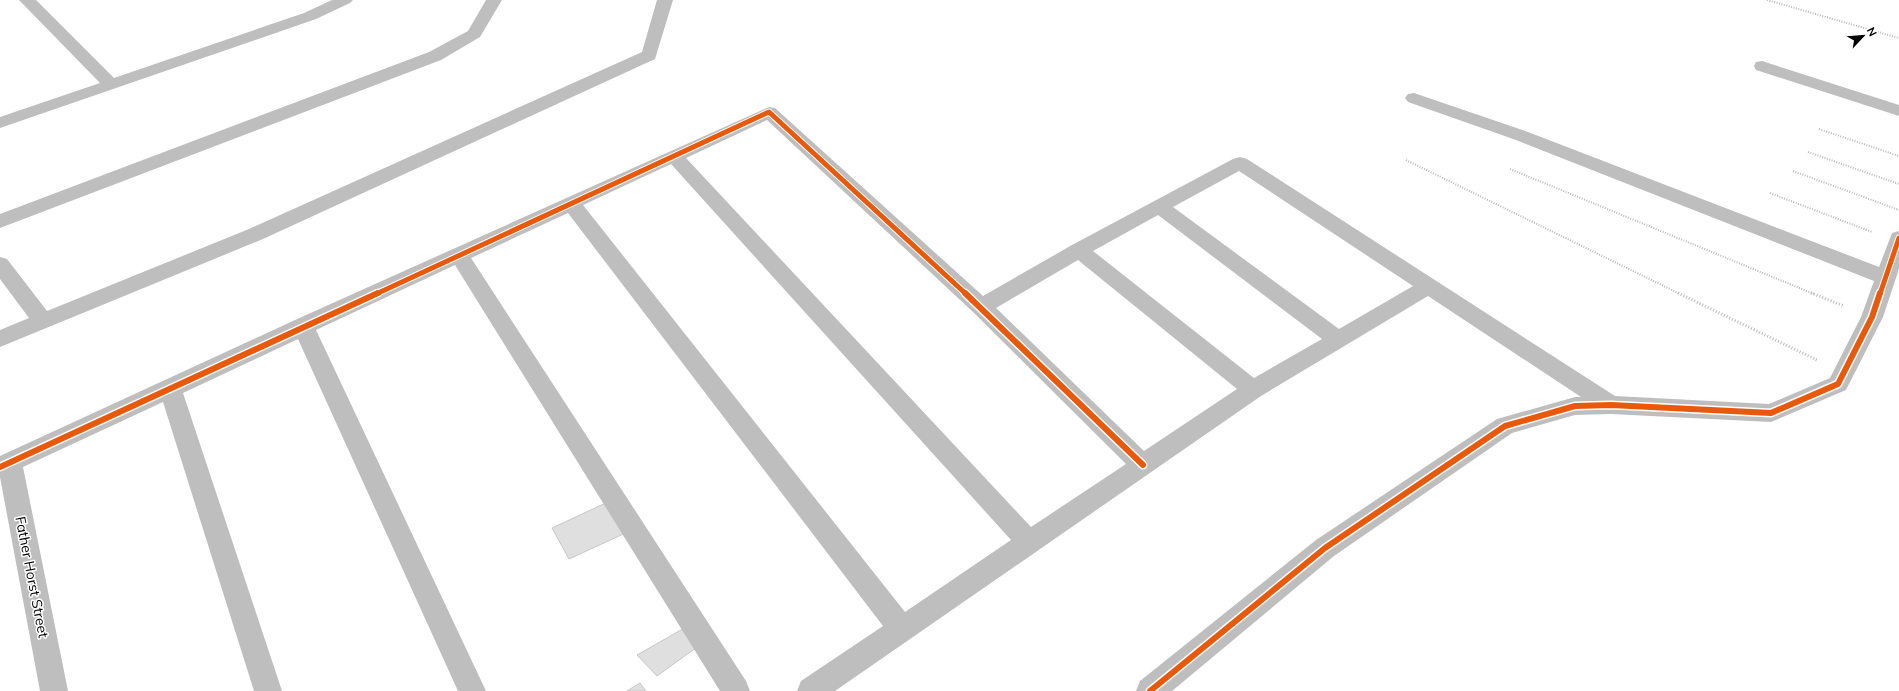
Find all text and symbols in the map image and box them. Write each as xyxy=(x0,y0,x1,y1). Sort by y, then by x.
north arrow xyxy=(1843,16,1883,56)
text: N xyxy=(1864,25,1880,38)
street label: Father Horst Street xyxy=(11,515,53,639)

